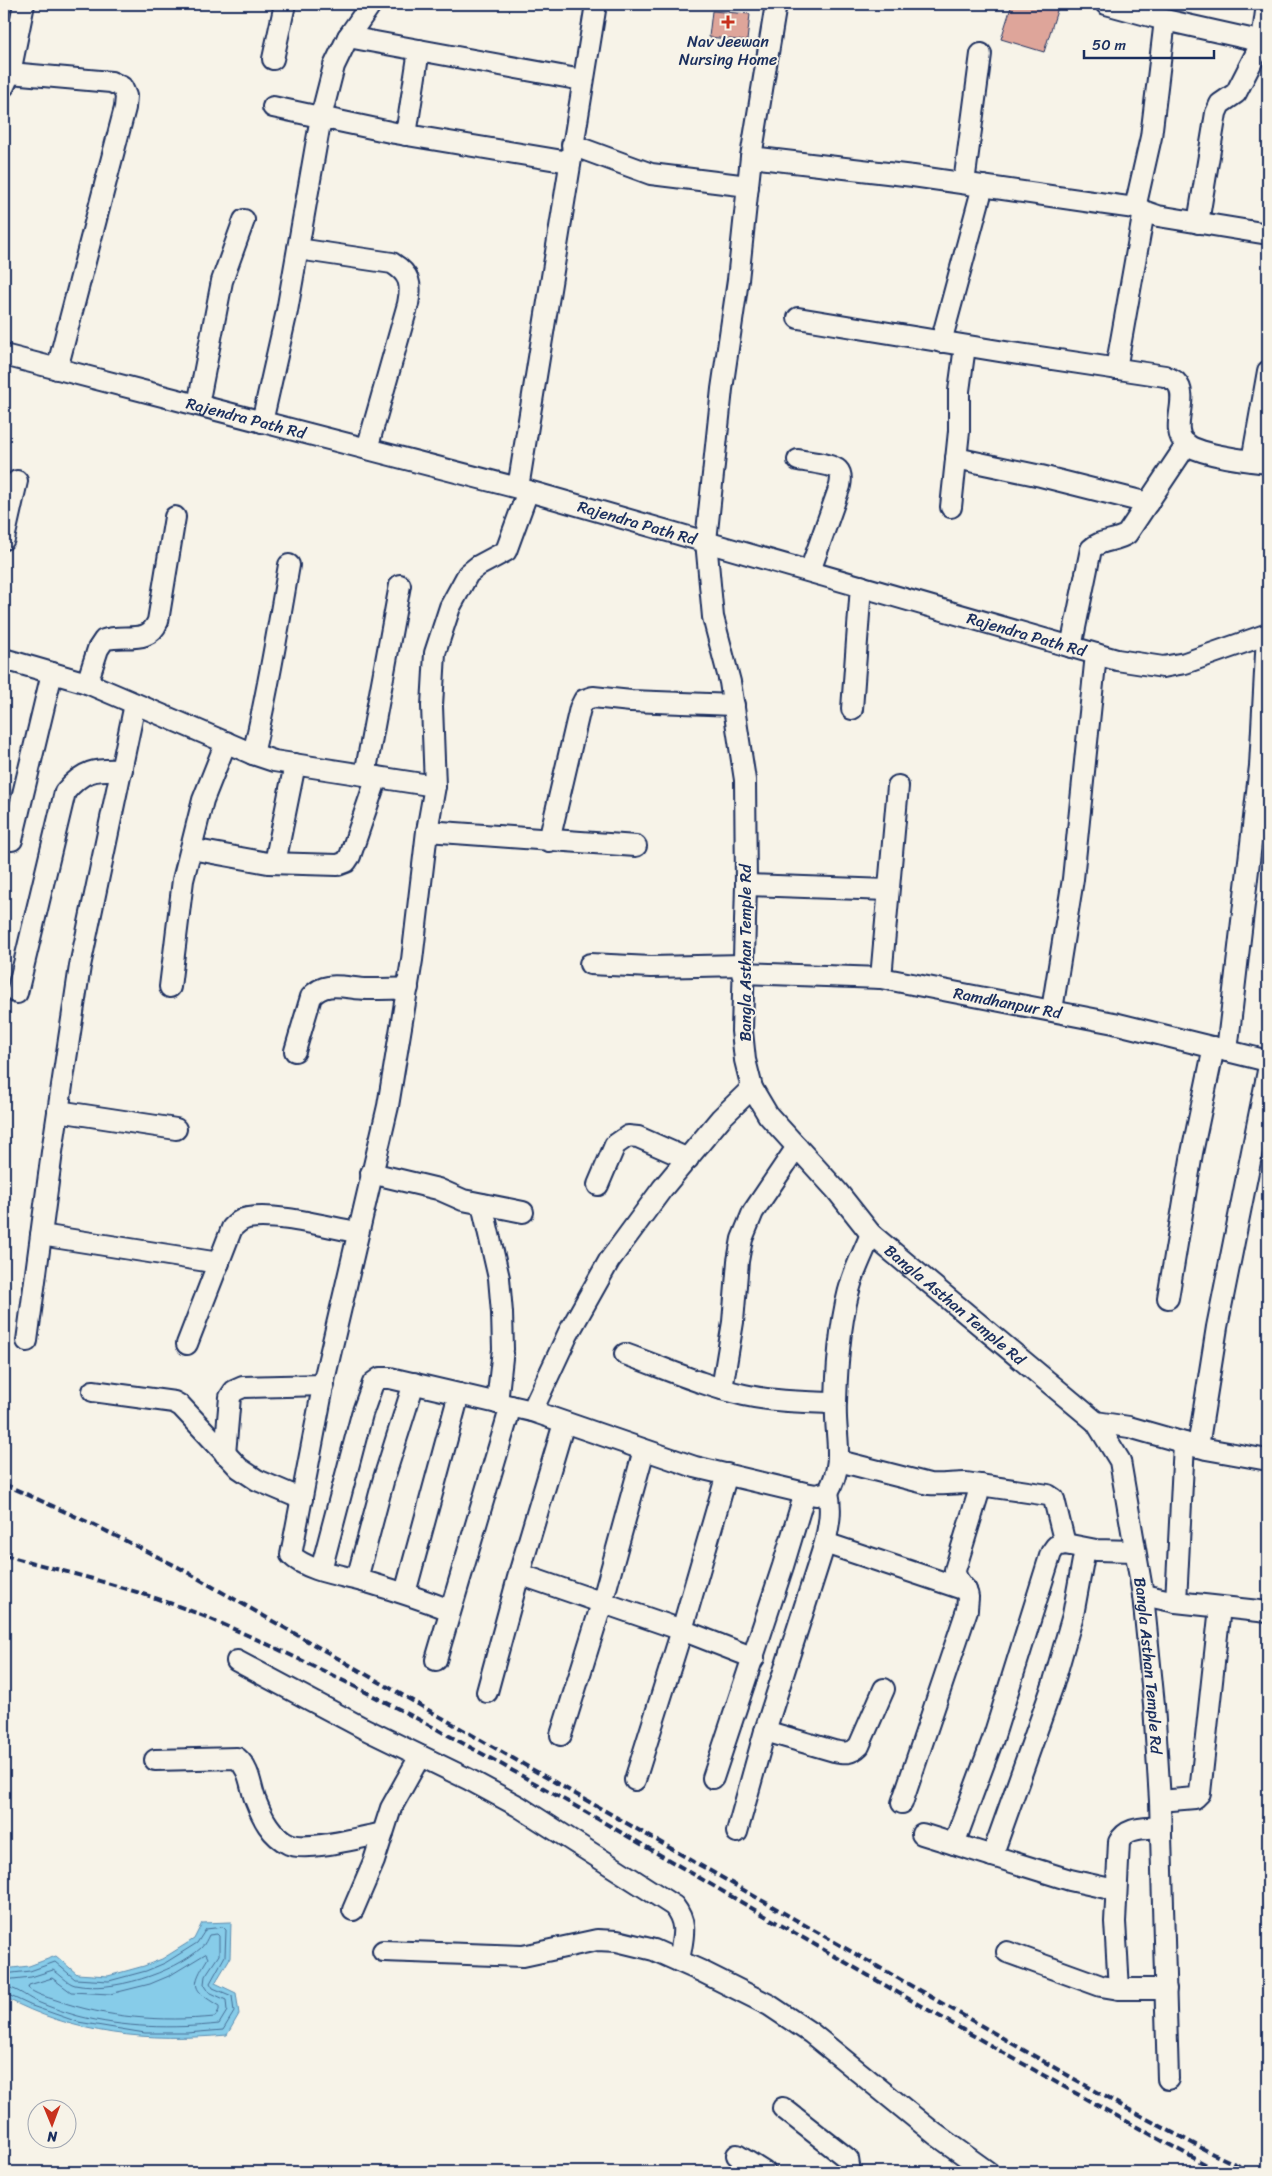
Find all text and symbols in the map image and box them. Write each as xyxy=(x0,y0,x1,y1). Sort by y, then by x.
marker: Nav Jeewan Nursing Home xyxy=(721,15,735,29)
place label: Nav Jeewan Nursing Home xyxy=(679,27,777,74)
scale bar xyxy=(1084,28,1214,60)
text: 50 m xyxy=(1092,32,1127,58)
street label: Rajendra Path Rd xyxy=(183,388,310,447)
street label: Rajendra Path Rd xyxy=(574,491,702,554)
street label: Rajendra Path Rd xyxy=(964,603,1091,665)
street label: Bangla Asthan Temple Rd xyxy=(731,863,760,1042)
street label: Ramdhanpur Rd xyxy=(951,978,1066,1027)
street label: Bangla Asthan Temple Rd xyxy=(878,1236,1034,1373)
street label: Bangla Asthan Temple Rd xyxy=(1126,1575,1172,1756)
north arrow xyxy=(28,2098,78,2148)
text: N xyxy=(47,2124,58,2149)

